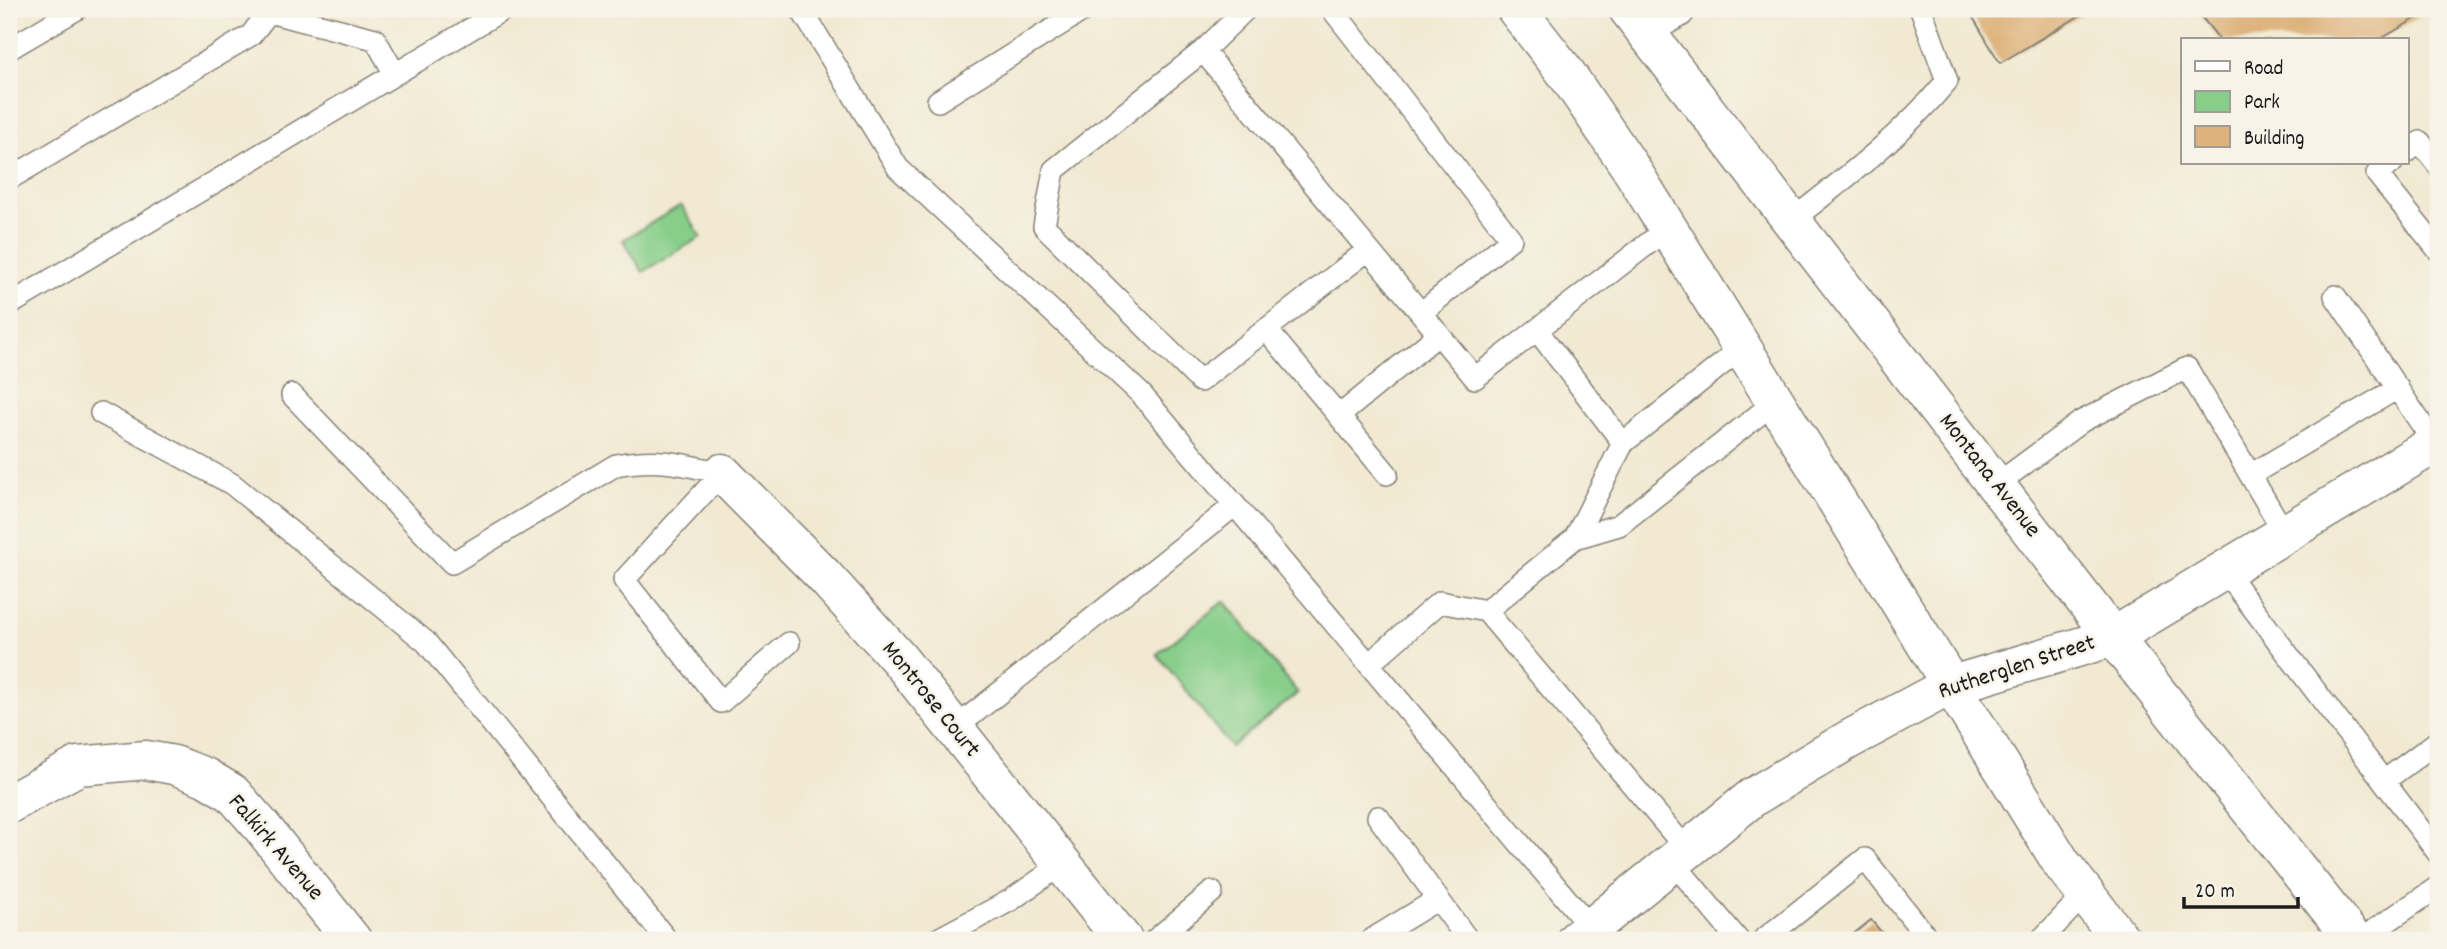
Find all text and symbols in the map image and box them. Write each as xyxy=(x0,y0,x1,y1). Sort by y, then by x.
legend xyxy=(2181,38,2408,164)
text: Road xyxy=(2244,55,2283,85)
text: Park xyxy=(2244,89,2280,119)
text: Building xyxy=(2244,125,2304,155)
street label: Montana Avenue xyxy=(1930,407,2048,545)
street label: Rutherglen Street xyxy=(1934,627,2100,709)
street label: Montrose Court xyxy=(872,634,988,766)
street label: Falkirk Avenue xyxy=(219,787,331,909)
scale bar xyxy=(2184,865,2298,909)
text: 20 m xyxy=(2195,878,2235,908)

